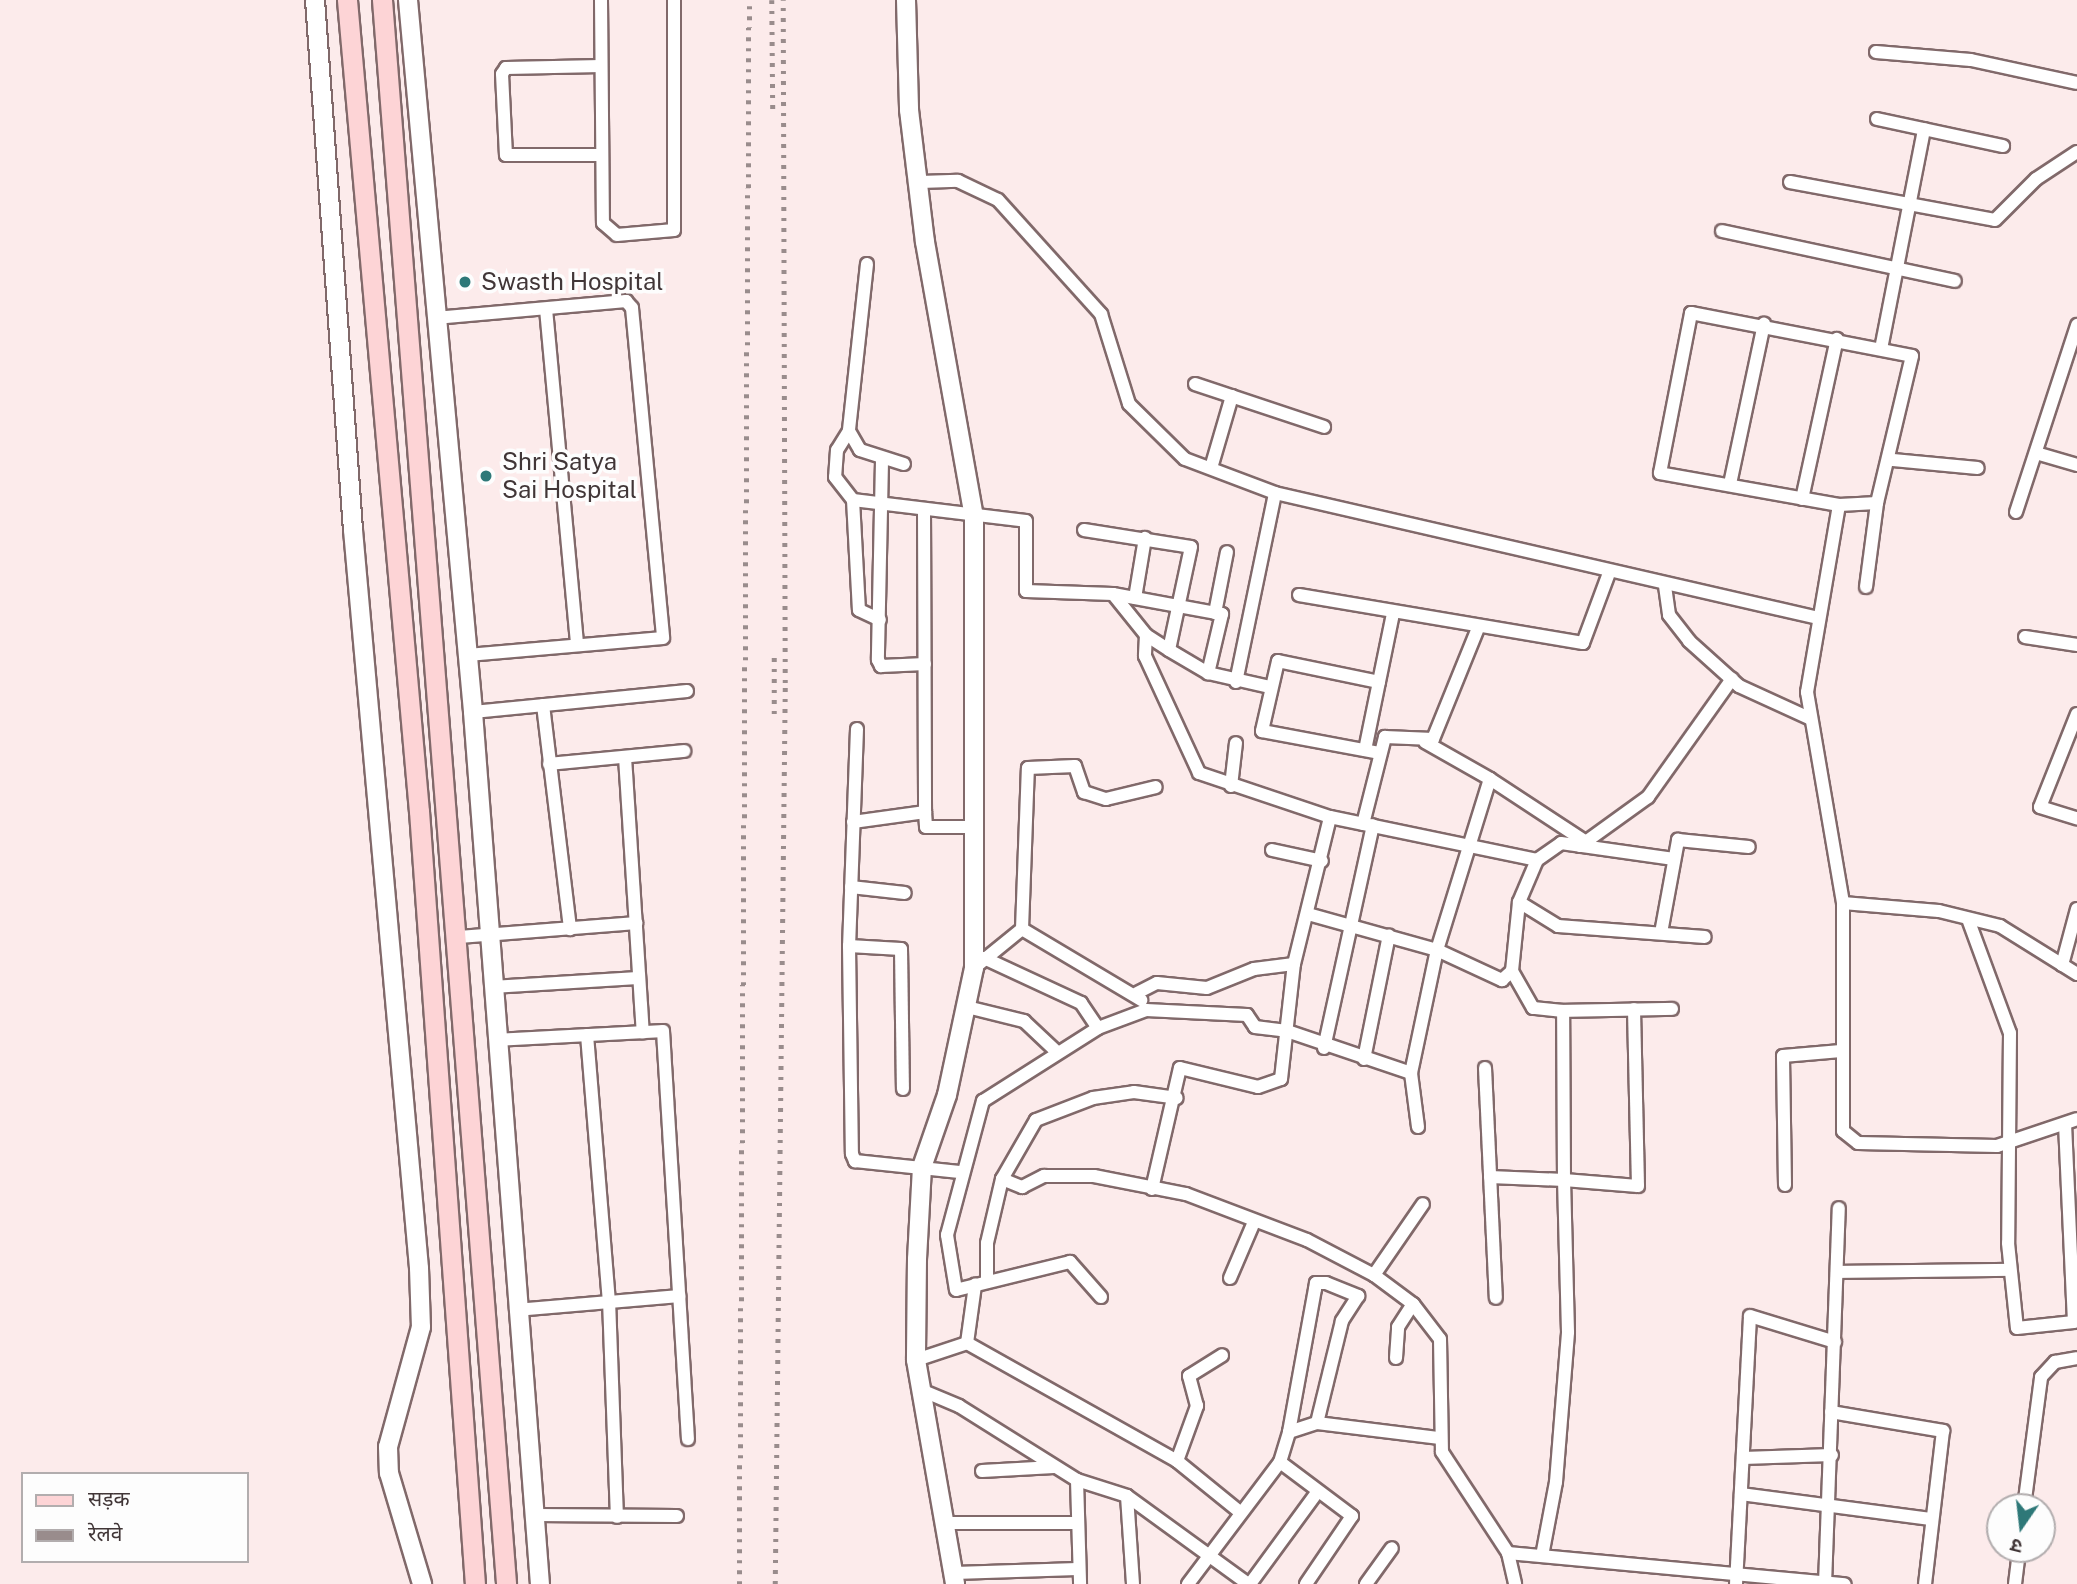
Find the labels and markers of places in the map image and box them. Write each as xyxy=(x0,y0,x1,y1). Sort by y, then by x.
place label: Swasth Hospital xyxy=(481,268,664,296)
marker: Swasth Hospital xyxy=(455,272,475,292)
place label: Shri Satya Sai Hospital xyxy=(502,448,637,504)
marker: Shri Satya Sai Hospital xyxy=(476,466,496,486)

